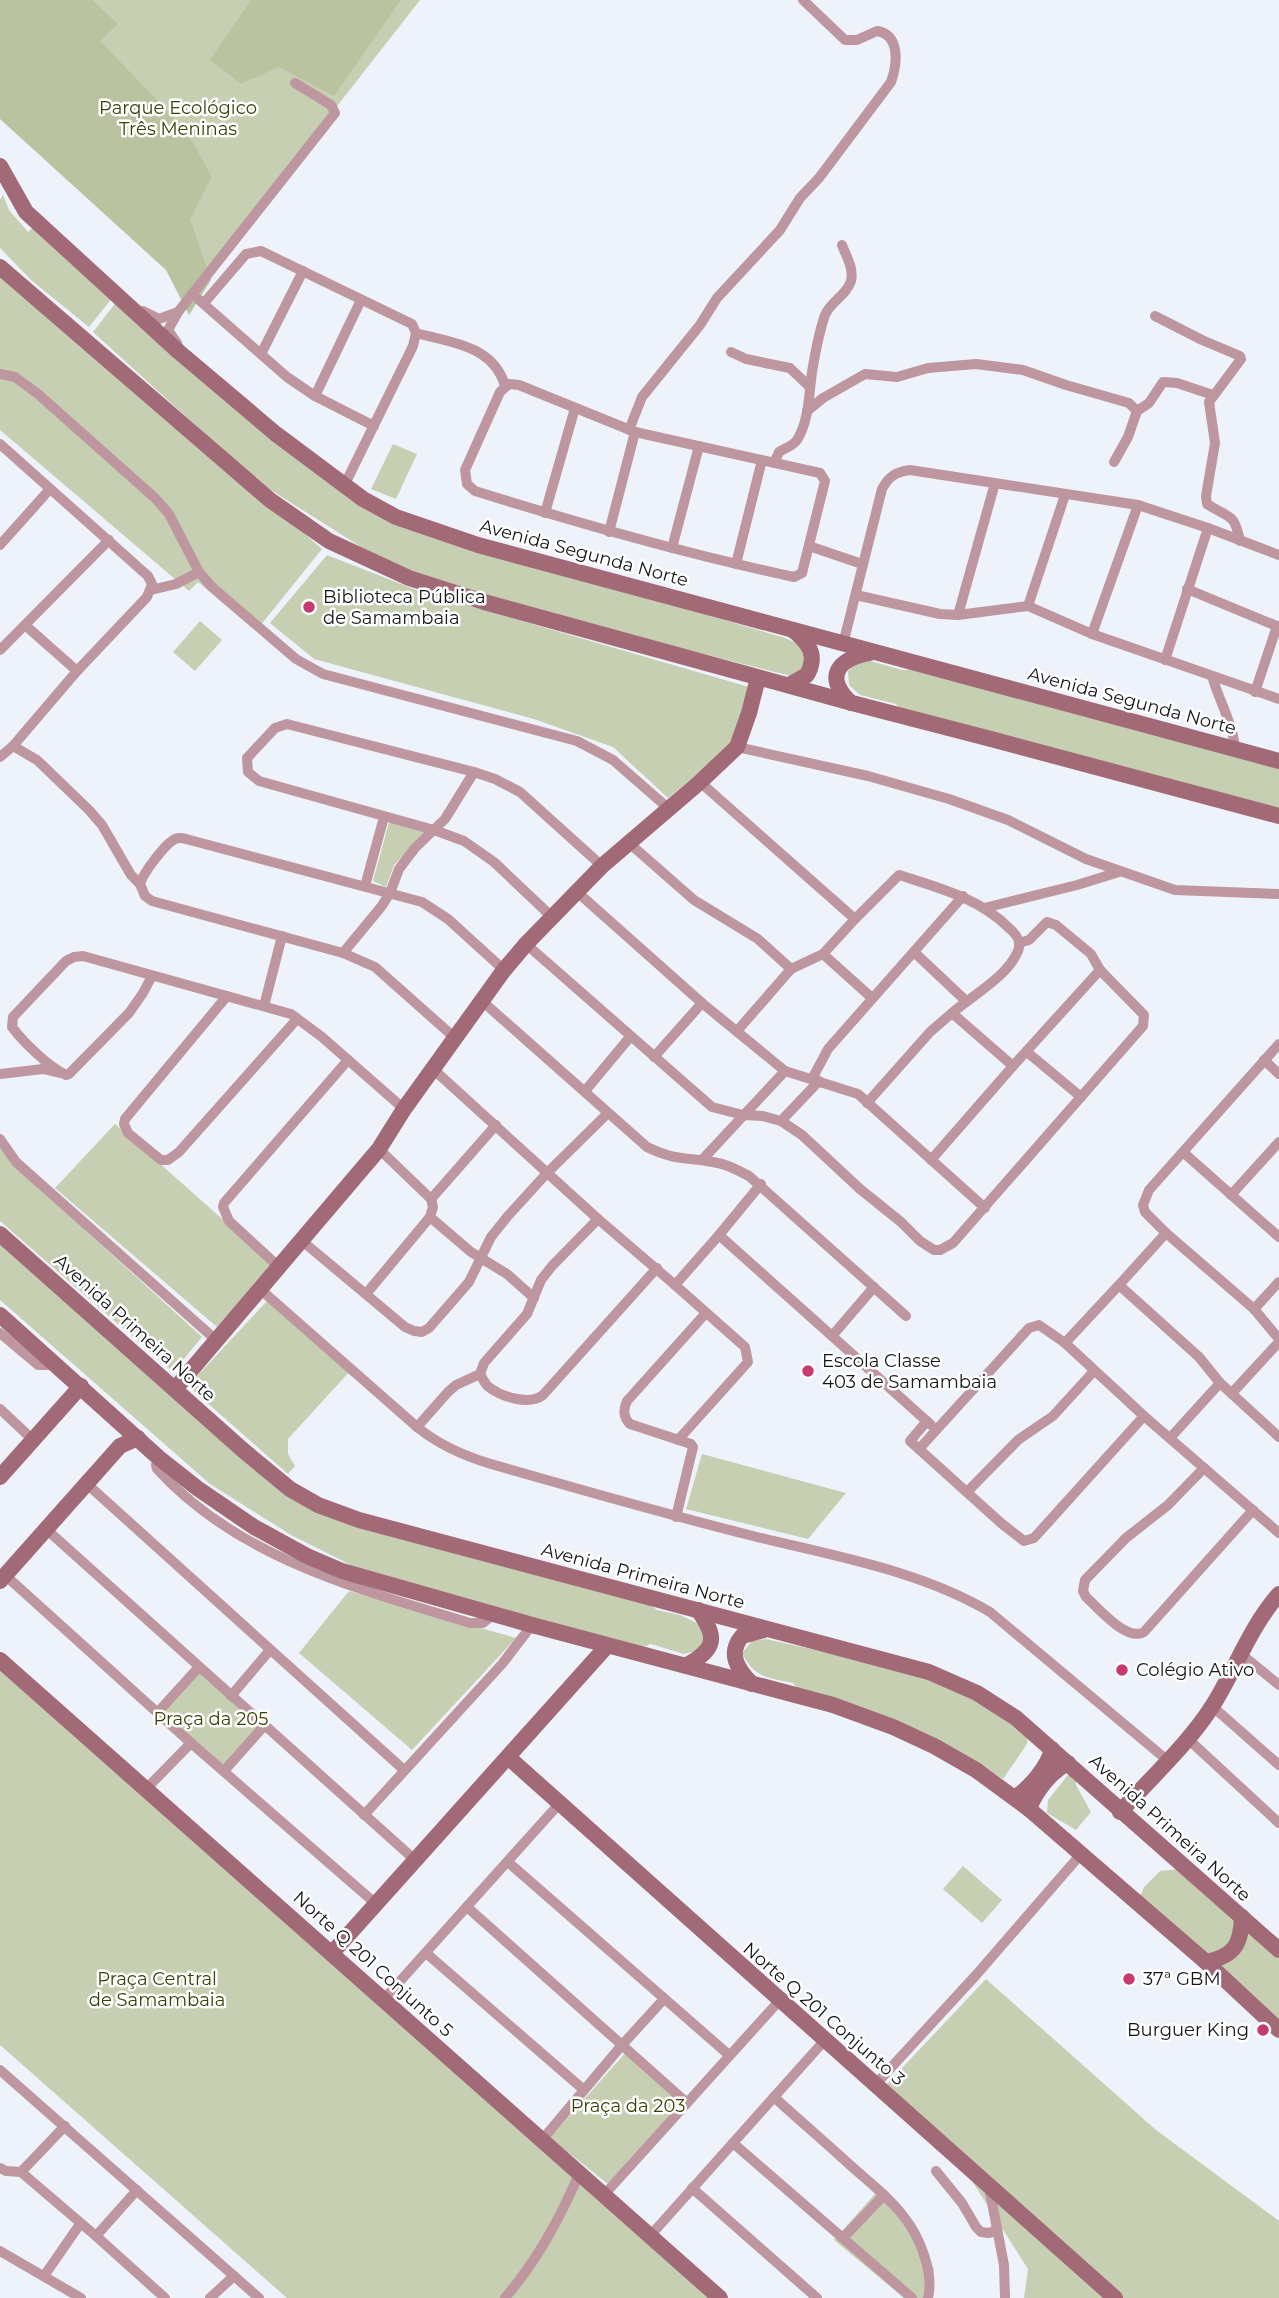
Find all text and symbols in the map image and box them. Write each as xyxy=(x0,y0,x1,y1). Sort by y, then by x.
park label: Parque Ecológico Três Meninas xyxy=(99,97,257,140)
street label: Avenida Segunda Norte xyxy=(477,515,691,591)
place label: Biblioteca Pública de Samambaia xyxy=(323,586,486,629)
marker: Biblioteca Pública de Samambaia xyxy=(301,599,317,615)
street label: Avenida Segunda Norte xyxy=(1025,663,1239,739)
street label: Avenida Primeira Norte xyxy=(50,1250,220,1406)
place label: Escola Classe 403 de Samambaia xyxy=(822,1350,997,1393)
marker: Escola Classe 403 de Samambaia xyxy=(800,1363,816,1379)
street label: Avenida Primeira Norte xyxy=(539,1538,747,1614)
place label: Colégio Ativo xyxy=(1136,1659,1254,1681)
marker: Colégio Ativo xyxy=(1114,1662,1130,1678)
park label: Praça da 205 xyxy=(154,1708,268,1730)
street label: Avenida Primeira Norte xyxy=(1085,1750,1255,1906)
street label: Norte Q 201 Conjunto 5 xyxy=(289,1886,457,2042)
street label: Norte Q 201 Conjunto 3 xyxy=(739,1938,909,2090)
park label: Praça Central de Samambaia xyxy=(89,1968,225,2011)
place label: 37ª GBM xyxy=(1143,1968,1221,1990)
marker: 37ª GBM xyxy=(1121,1971,1137,1987)
place label: Burguer King xyxy=(1127,2019,1249,2041)
marker: Burguer King xyxy=(1255,2022,1271,2038)
park label: Praça da 203 xyxy=(571,2095,685,2117)

